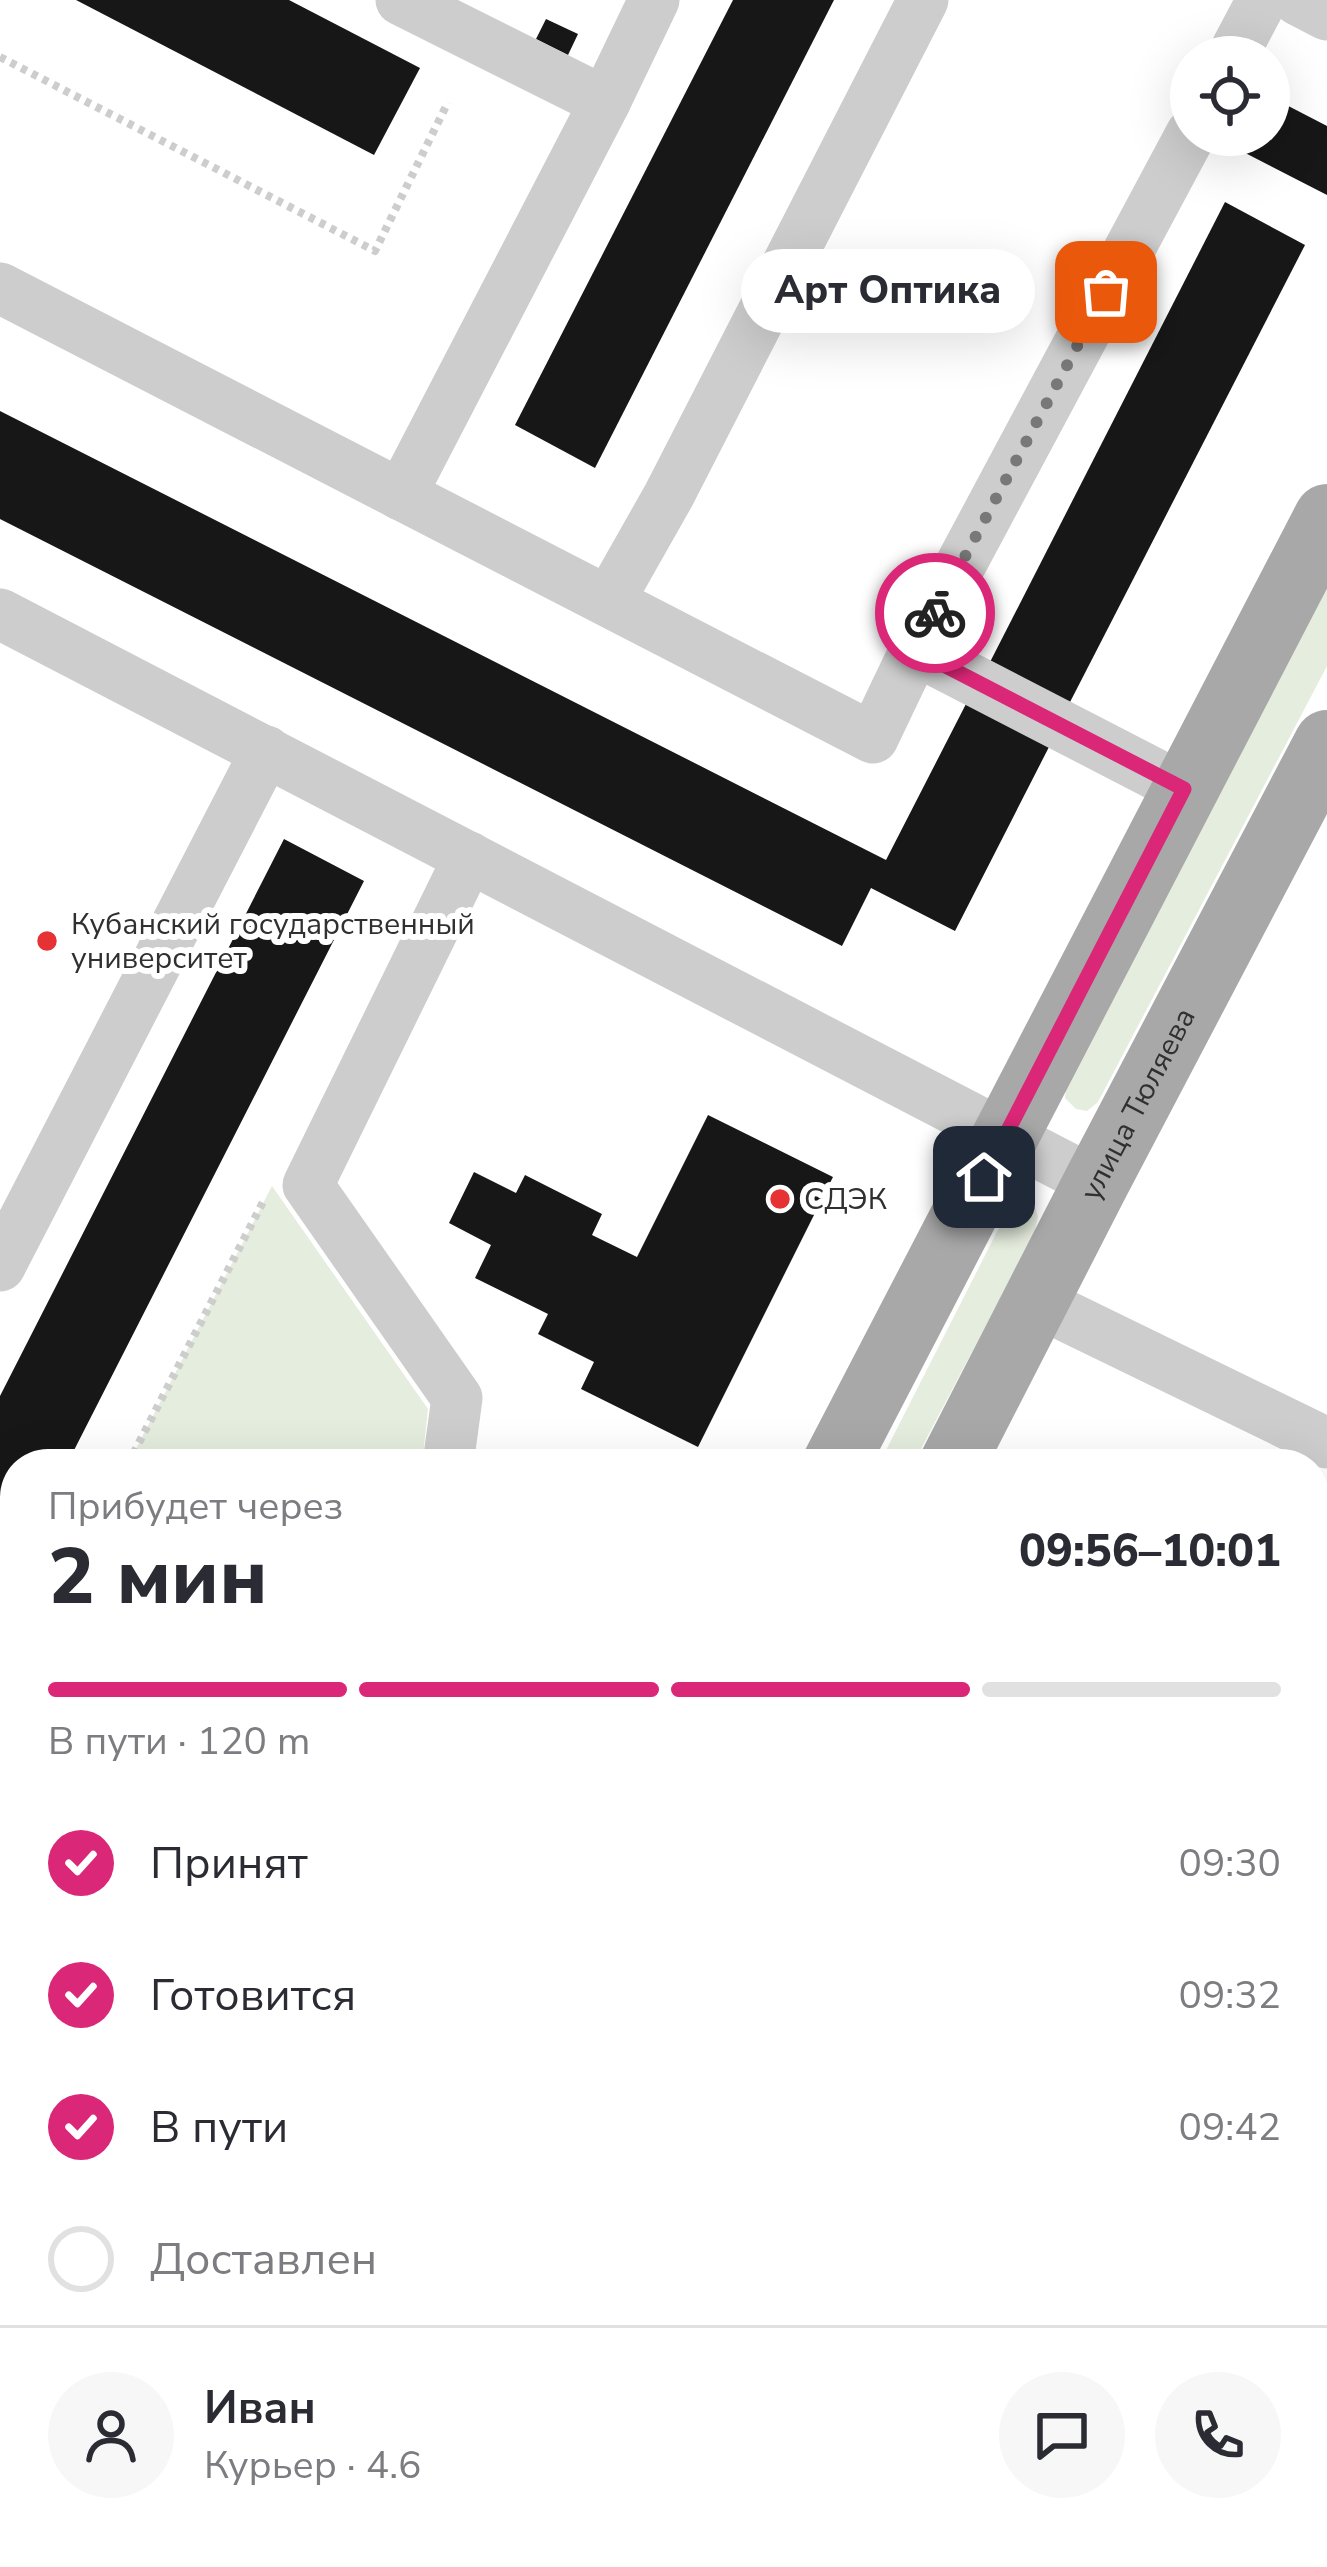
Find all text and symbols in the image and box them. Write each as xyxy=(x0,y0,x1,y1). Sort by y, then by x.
map controls xyxy=(1170,36,1290,156)
button: locate xyxy=(1170,36,1290,156)
pin xyxy=(1055,241,1157,343)
callout: Арт Оптика xyxy=(740,250,1034,334)
icon: bag xyxy=(1073,259,1139,325)
text: Арт Оптика xyxy=(775,264,1001,317)
courier xyxy=(875,553,995,673)
icon: bike xyxy=(902,580,968,646)
place label: Кубанский государственный университет xyxy=(71,904,475,979)
marker: Кубанский государственный университет xyxy=(34,928,60,954)
street label: улица Тюляева xyxy=(1070,1000,1205,1207)
pin xyxy=(933,1126,1035,1228)
icon: home xyxy=(951,1144,1017,1210)
place label: СДЭК xyxy=(804,1179,887,1220)
marker: СДЭК xyxy=(767,1186,793,1212)
text: Прибудет через xyxy=(48,1480,343,1533)
text: 09:56–10:01 xyxy=(1019,1521,1281,1582)
text: 2 мин xyxy=(48,1524,268,1631)
text: В пути · 120 m xyxy=(48,1715,310,1768)
icon: check xyxy=(48,1830,114,1896)
text: Принят xyxy=(150,1833,308,1894)
text: 09:30 xyxy=(1179,1837,1281,1890)
icon: check xyxy=(48,1962,114,2028)
text: Готовится xyxy=(150,1965,356,2026)
text: 09:32 xyxy=(1179,1969,1281,2022)
icon: check xyxy=(48,2094,114,2160)
text: В пути xyxy=(150,2097,288,2158)
text: 09:42 xyxy=(1179,2101,1281,2154)
text: Доставлен xyxy=(150,2229,377,2290)
button: person xyxy=(48,2372,174,2498)
button: chat xyxy=(999,2372,1125,2498)
button: phone xyxy=(1155,2372,1281,2498)
text: Иван xyxy=(204,2378,316,2439)
text: Курьер · 4.6 xyxy=(204,2439,421,2492)

